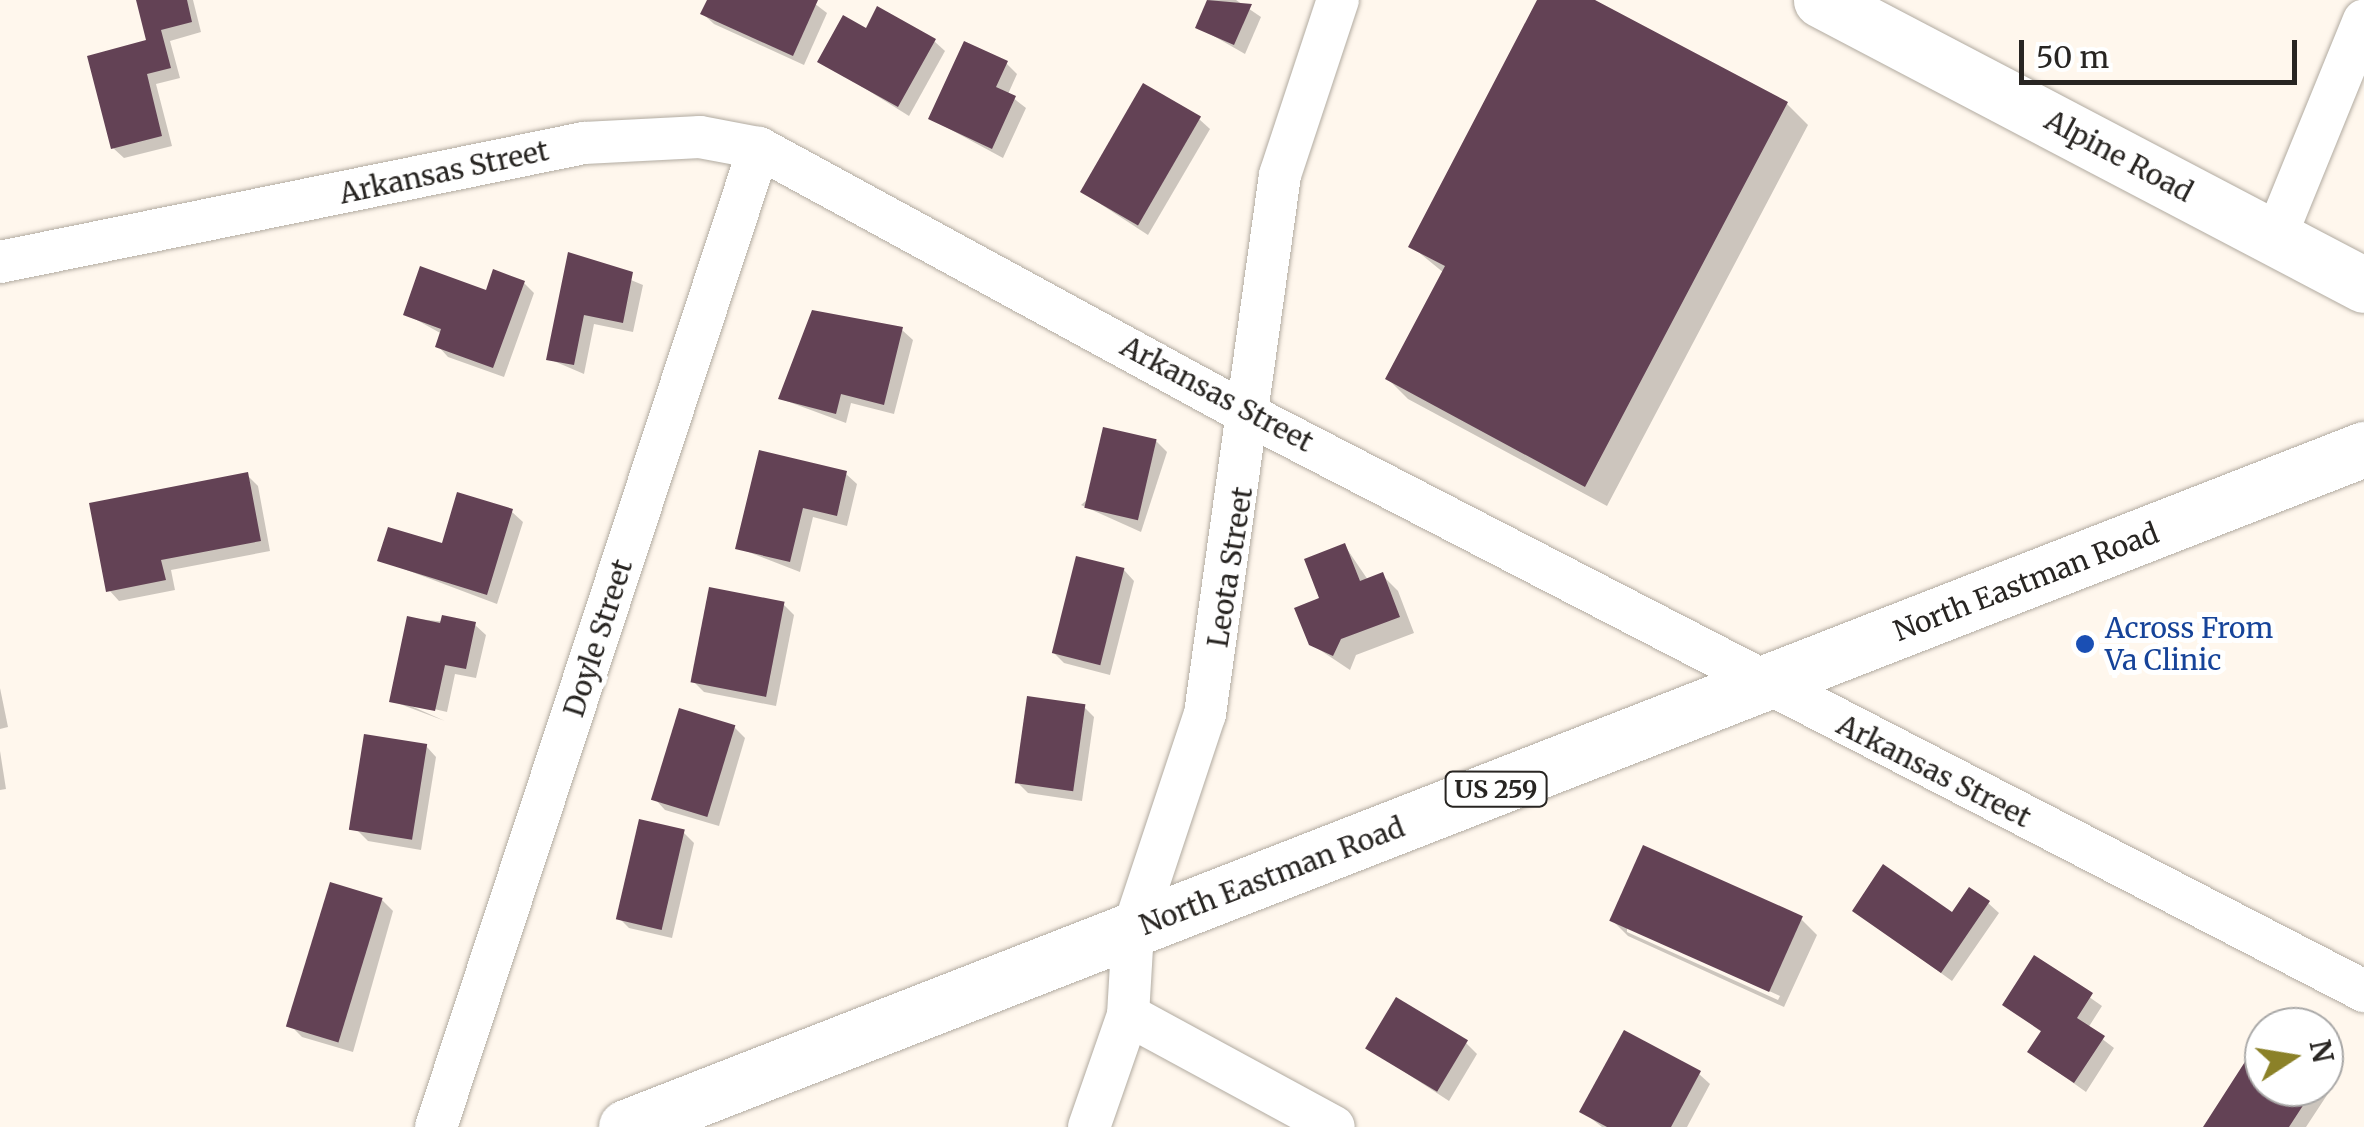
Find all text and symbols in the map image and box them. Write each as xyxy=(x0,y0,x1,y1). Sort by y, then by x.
scale bar xyxy=(2024,20,2302,82)
text: 50 m xyxy=(2036,38,2109,76)
street label: Alpine Road xyxy=(2039,103,2199,209)
street label: Arkansas Street xyxy=(336,133,552,211)
street label: Arkansas Street xyxy=(1115,329,1319,459)
street label: Leota Street xyxy=(1201,484,1259,650)
street label: North Eastman Road xyxy=(1889,516,2163,648)
street label: Doyle Street xyxy=(557,555,639,721)
place label: Across From Va Clinic xyxy=(2105,611,2273,677)
marker: Across From Va Clinic xyxy=(2074,633,2096,655)
street label: Arkansas Street xyxy=(1832,708,2036,834)
road number: US 259 xyxy=(1444,769,1548,809)
street label: North Eastman Road xyxy=(1135,810,1409,942)
north arrow xyxy=(2244,1007,2344,1107)
text: N xyxy=(2301,1037,2341,1066)

